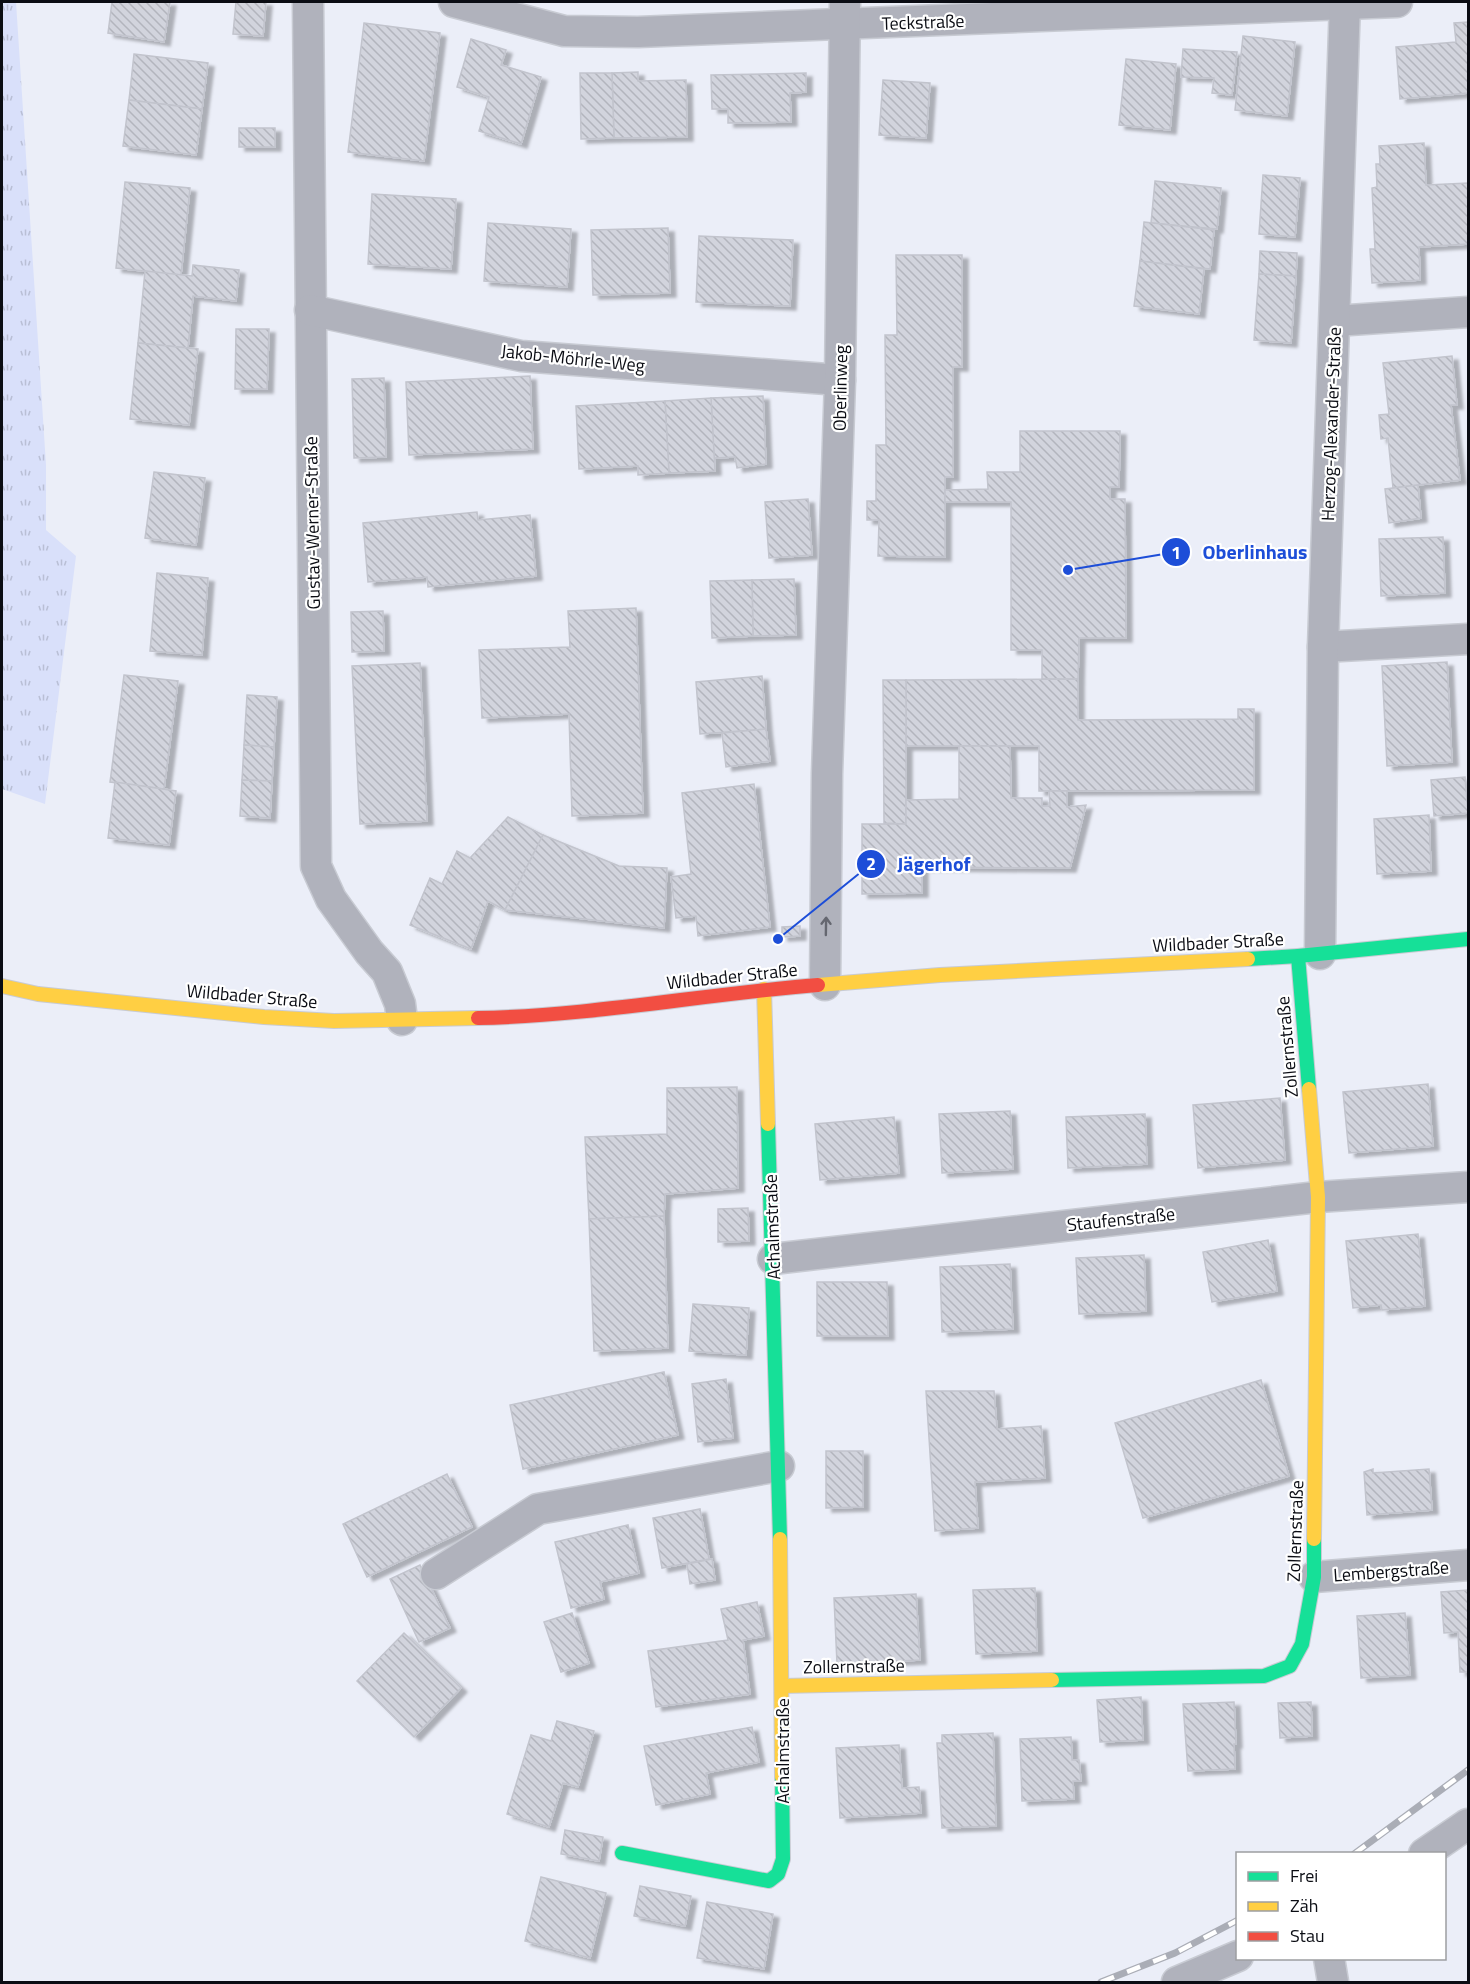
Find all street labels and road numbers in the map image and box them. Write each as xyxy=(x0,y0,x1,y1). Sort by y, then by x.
street label: Teckstraße xyxy=(881,7,965,37)
street label: Herzog-Alexander-Straße xyxy=(1314,326,1348,522)
street label: Jakob-Möhrle-Weg xyxy=(500,337,646,379)
street label: Oberlinweg xyxy=(826,345,854,431)
street label: Gustav-Werner-Straße xyxy=(297,436,327,610)
street label: Wildbader Straße xyxy=(1152,925,1284,959)
street label: Wildbader Straße xyxy=(665,956,799,996)
street label: Wildbader Straße xyxy=(185,977,319,1015)
street label: Zollernstraße xyxy=(1269,995,1305,1099)
street label: Achalmstraße xyxy=(757,1174,787,1280)
street label: Staufenstraße xyxy=(1066,1200,1176,1238)
street label: Zollernstraße xyxy=(1280,1480,1310,1582)
street label: Lembergstraße xyxy=(1332,1553,1450,1589)
street label: Zollernstraße xyxy=(803,1652,905,1680)
street label: Achalmstraße xyxy=(769,1698,796,1804)

